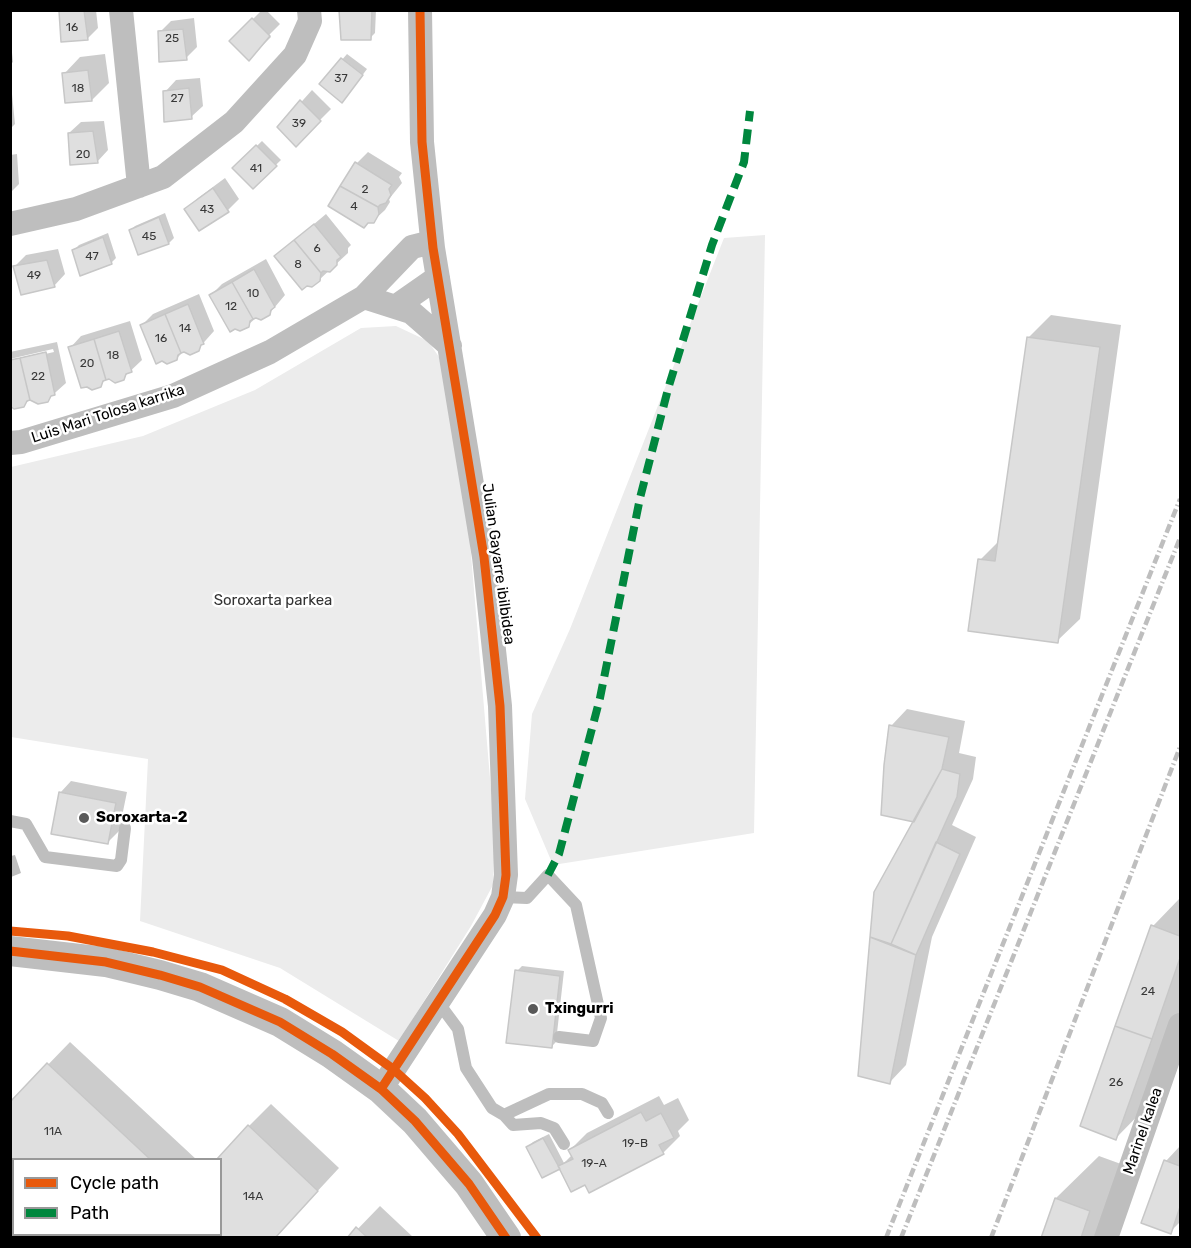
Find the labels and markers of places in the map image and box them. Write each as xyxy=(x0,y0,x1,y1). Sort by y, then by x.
place label: Soroxarta-2 xyxy=(96,809,187,827)
marker: Soroxarta-2 xyxy=(77,811,91,825)
place label: Txingurri xyxy=(545,1000,614,1018)
marker: Txingurri xyxy=(526,1002,540,1016)

